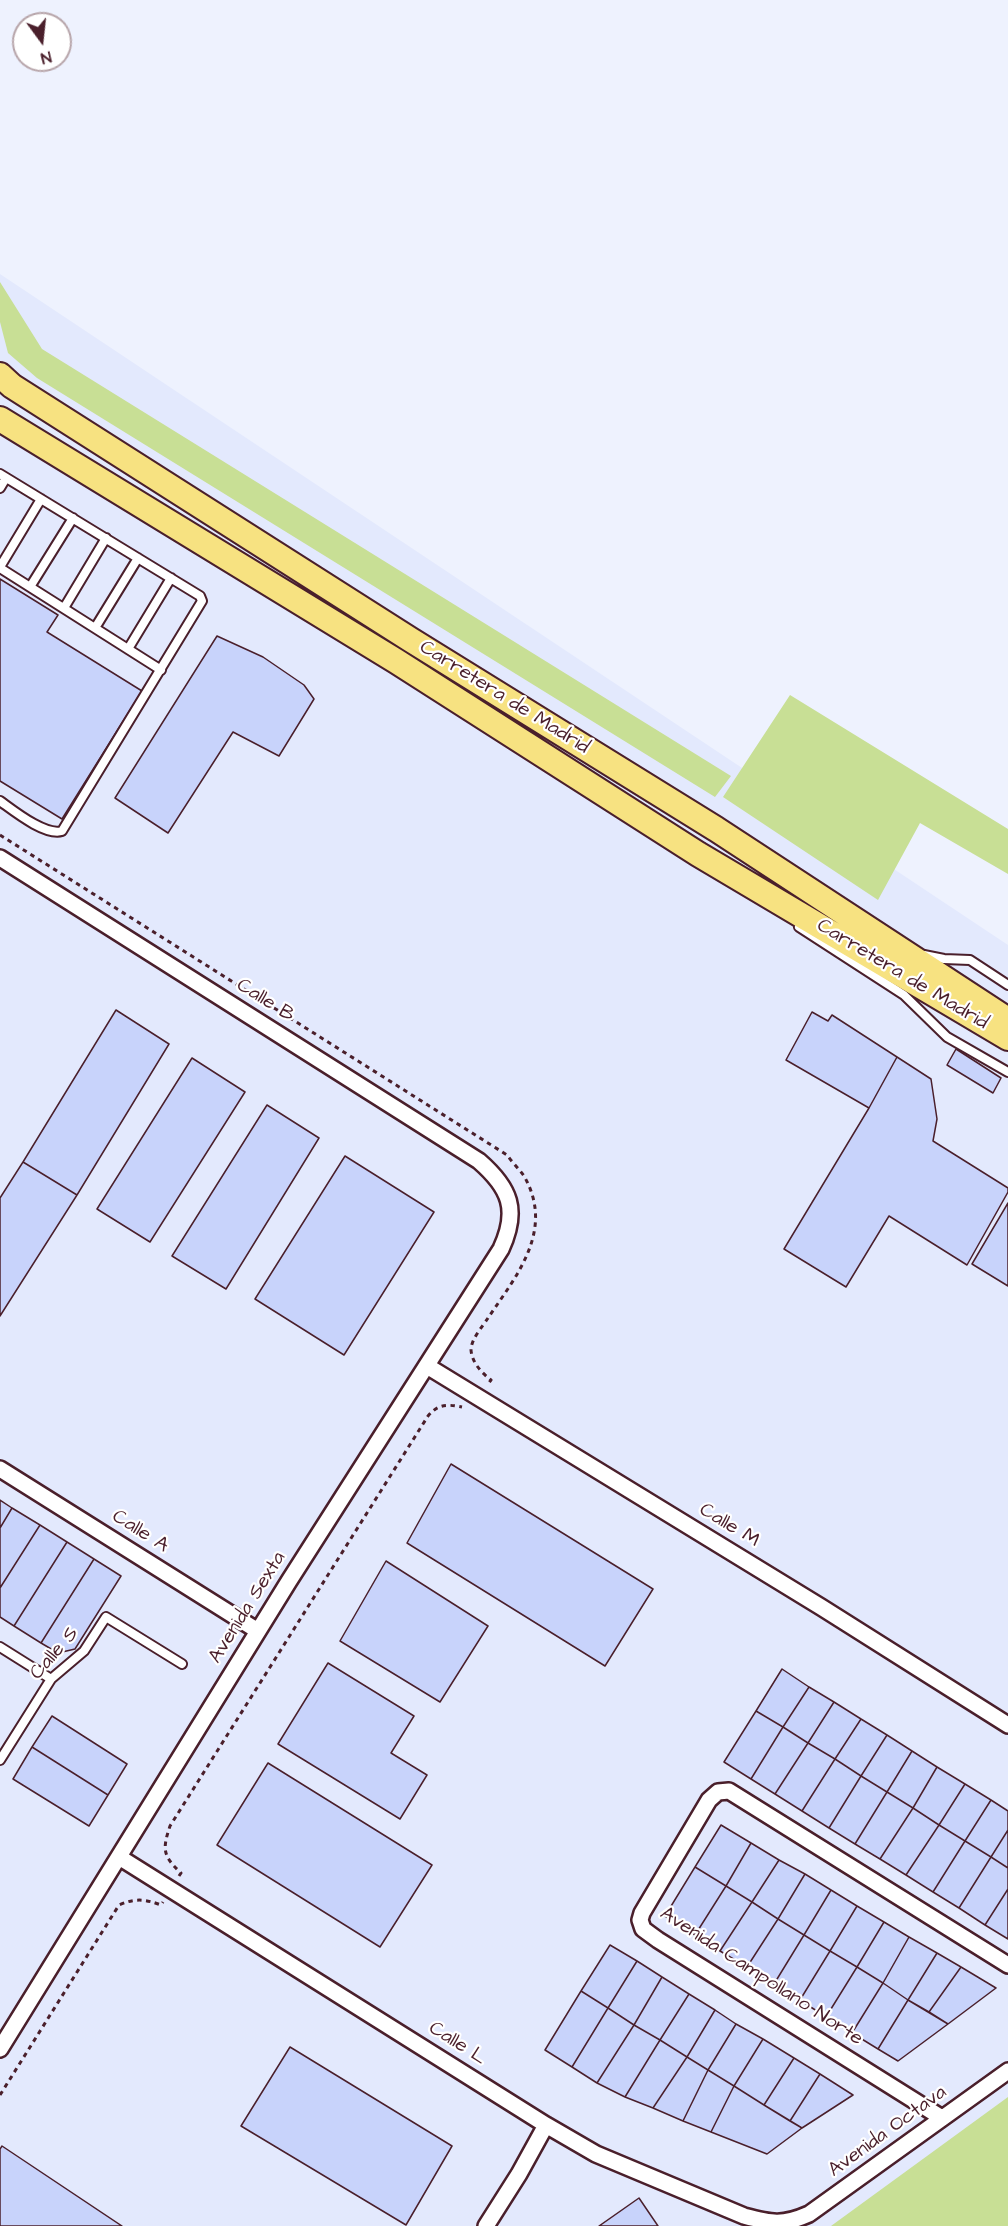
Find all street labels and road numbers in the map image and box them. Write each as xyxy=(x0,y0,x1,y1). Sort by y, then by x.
street label: Carretera de Madrid xyxy=(415,636,593,760)
street label: Carretera de Madrid xyxy=(812,914,992,1036)
street label: Calle B xyxy=(232,974,298,1028)
street label: Calle M xyxy=(695,1499,763,1553)
street label: Calle A xyxy=(107,1505,173,1559)
street label: Avenida Sexta xyxy=(204,1548,292,1668)
street label: Calle S xyxy=(26,1623,84,1685)
street label: Avenida Campollano Norte xyxy=(655,1902,867,2052)
street label: Calle L xyxy=(424,2017,490,2071)
street label: Avenida Octava xyxy=(824,2081,952,2183)

